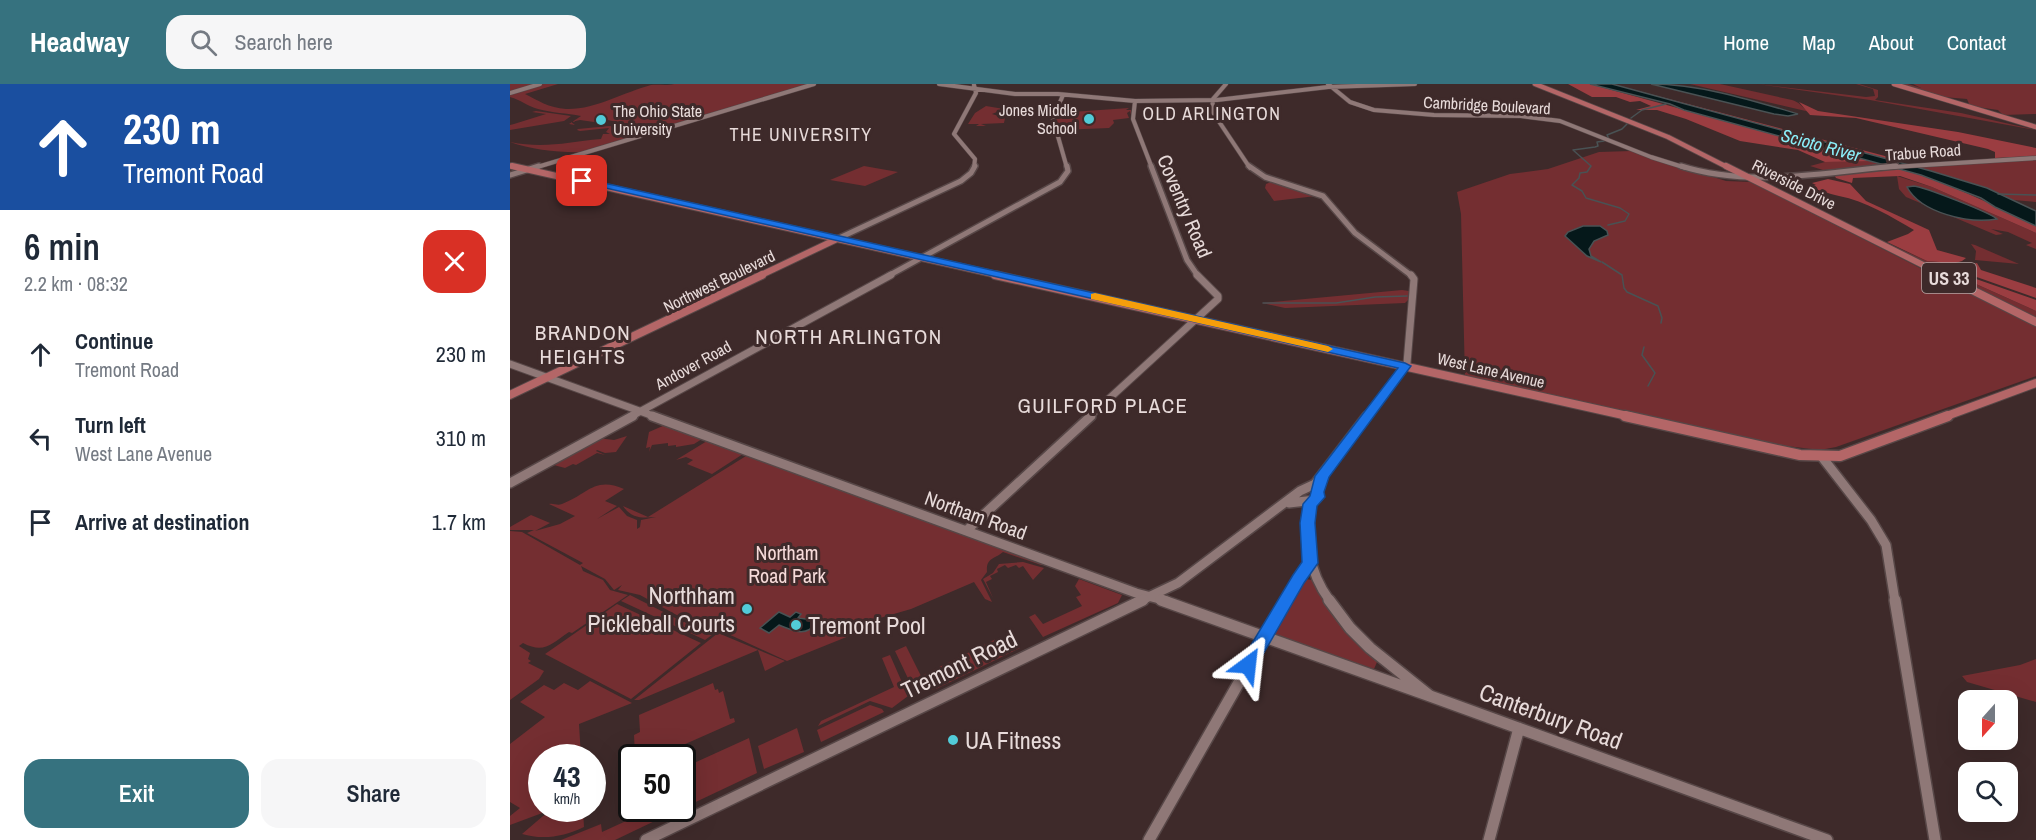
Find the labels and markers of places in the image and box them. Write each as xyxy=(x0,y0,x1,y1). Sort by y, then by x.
place label: Jones Middle School xyxy=(999,99,1077,139)
place label: The Ohio State University xyxy=(613,100,702,140)
marker: Jones Middle School xyxy=(1082,112,1096,126)
marker: The Ohio State University xyxy=(594,113,608,127)
pin xyxy=(556,155,607,206)
place label: Northham Pickleball Courts xyxy=(587,579,735,639)
marker: Northham Pickleball Courts xyxy=(740,602,754,616)
place label: Tremont Pool xyxy=(808,609,925,641)
marker: Tremont Pool xyxy=(789,618,803,632)
place label: UA Fitness xyxy=(965,724,1061,756)
marker: UA Fitness xyxy=(946,733,960,747)

